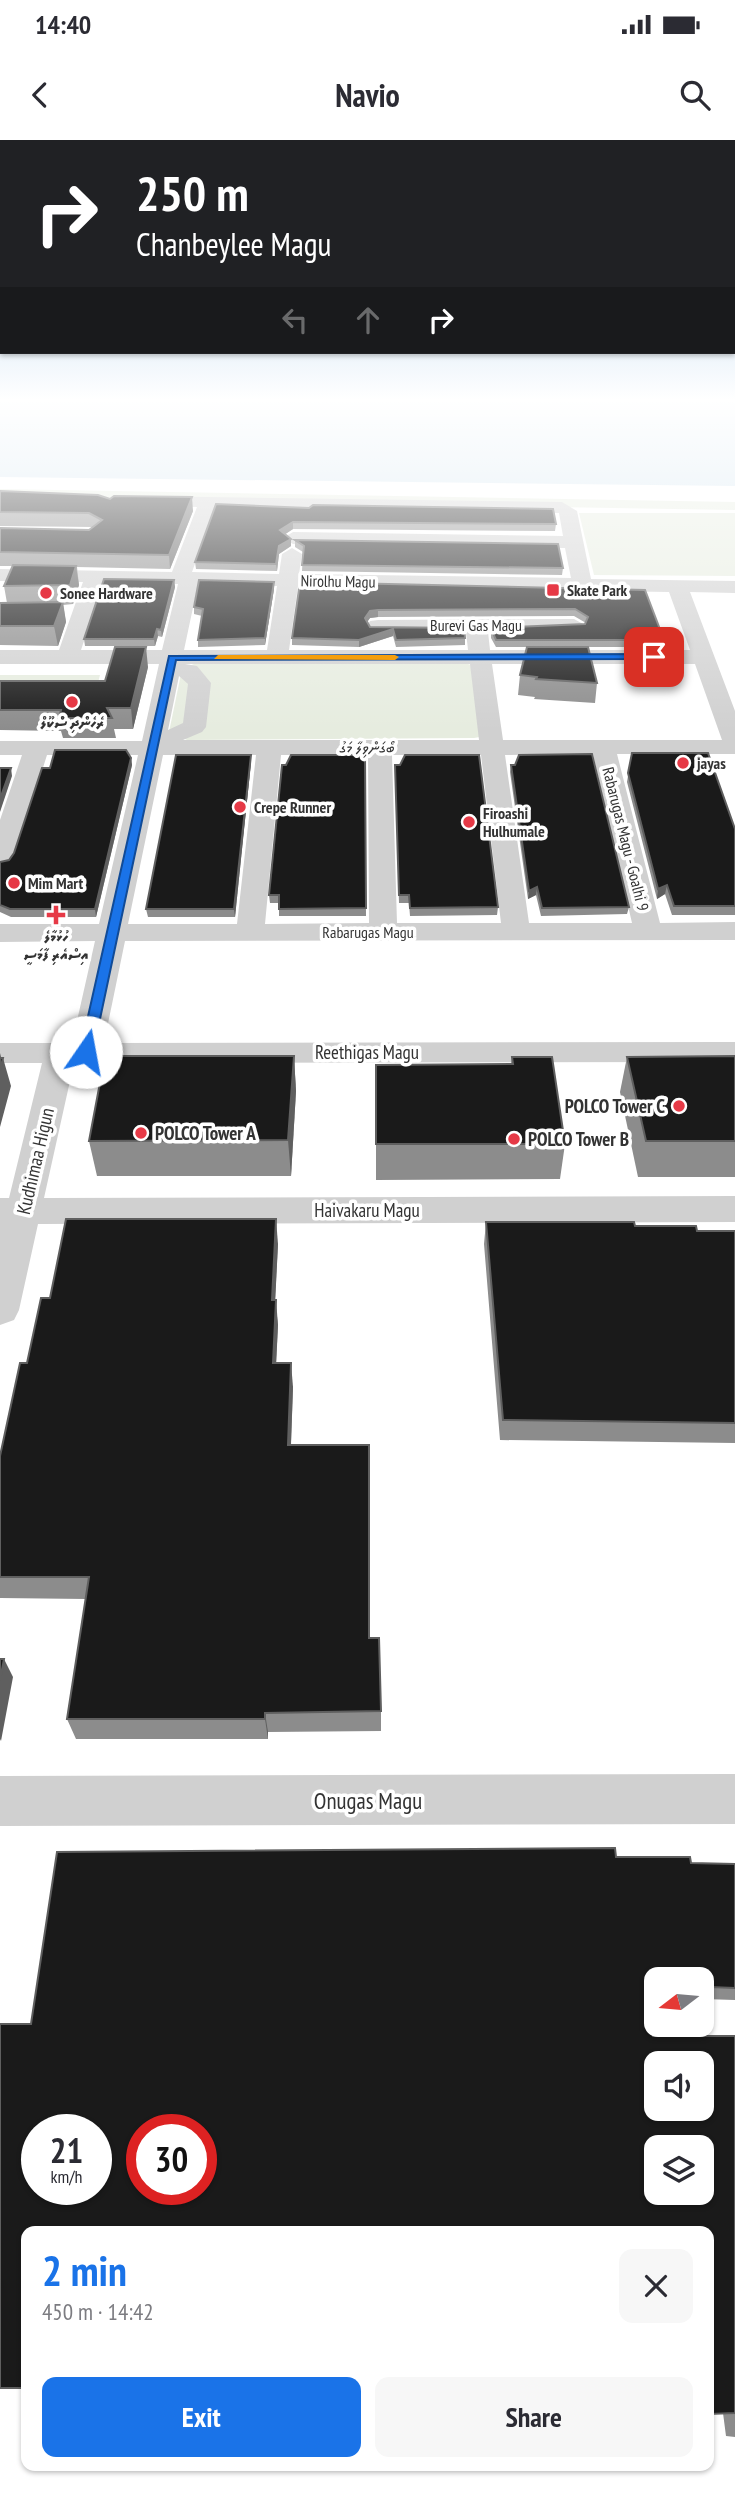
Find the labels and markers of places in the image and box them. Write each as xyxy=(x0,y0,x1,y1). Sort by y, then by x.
place label: Skate Park xyxy=(567,580,628,600)
marker: Skate Park xyxy=(545,582,561,598)
place label: Sonee Hardware xyxy=(60,583,153,603)
marker: Sonee Hardware xyxy=(38,585,54,601)
pin xyxy=(624,627,684,687)
marker: ރެހެންދި ސްކޫލް xyxy=(64,694,80,710)
place label: ރެހެންދި ސްކޫލް xyxy=(39,712,105,734)
place label: jayas xyxy=(696,753,726,773)
marker: jayas xyxy=(675,755,691,771)
place label: Crepe Runner xyxy=(254,797,331,817)
marker: Crepe Runner xyxy=(232,799,248,815)
place label: Firoashi Hulhumale xyxy=(483,803,545,841)
marker: Firoashi Hulhumale xyxy=(461,814,477,830)
place label: Mim Mart xyxy=(28,873,83,893)
marker: Mim Mart xyxy=(6,875,22,891)
marker: ހުޅުމާލެ އިސްއެރި ފާމަސީ xyxy=(48,907,64,923)
place label: ހުޅުމާލެ އިސްއެރި ފާމަސީ xyxy=(24,926,88,966)
place label: POLCO Tower C xyxy=(565,1094,665,1118)
marker: POLCO Tower C xyxy=(671,1098,687,1114)
place label: POLCO Tower A xyxy=(155,1121,256,1145)
marker: POLCO Tower A xyxy=(133,1125,149,1141)
place label: POLCO Tower B xyxy=(528,1127,629,1151)
marker: POLCO Tower B xyxy=(506,1131,522,1147)

